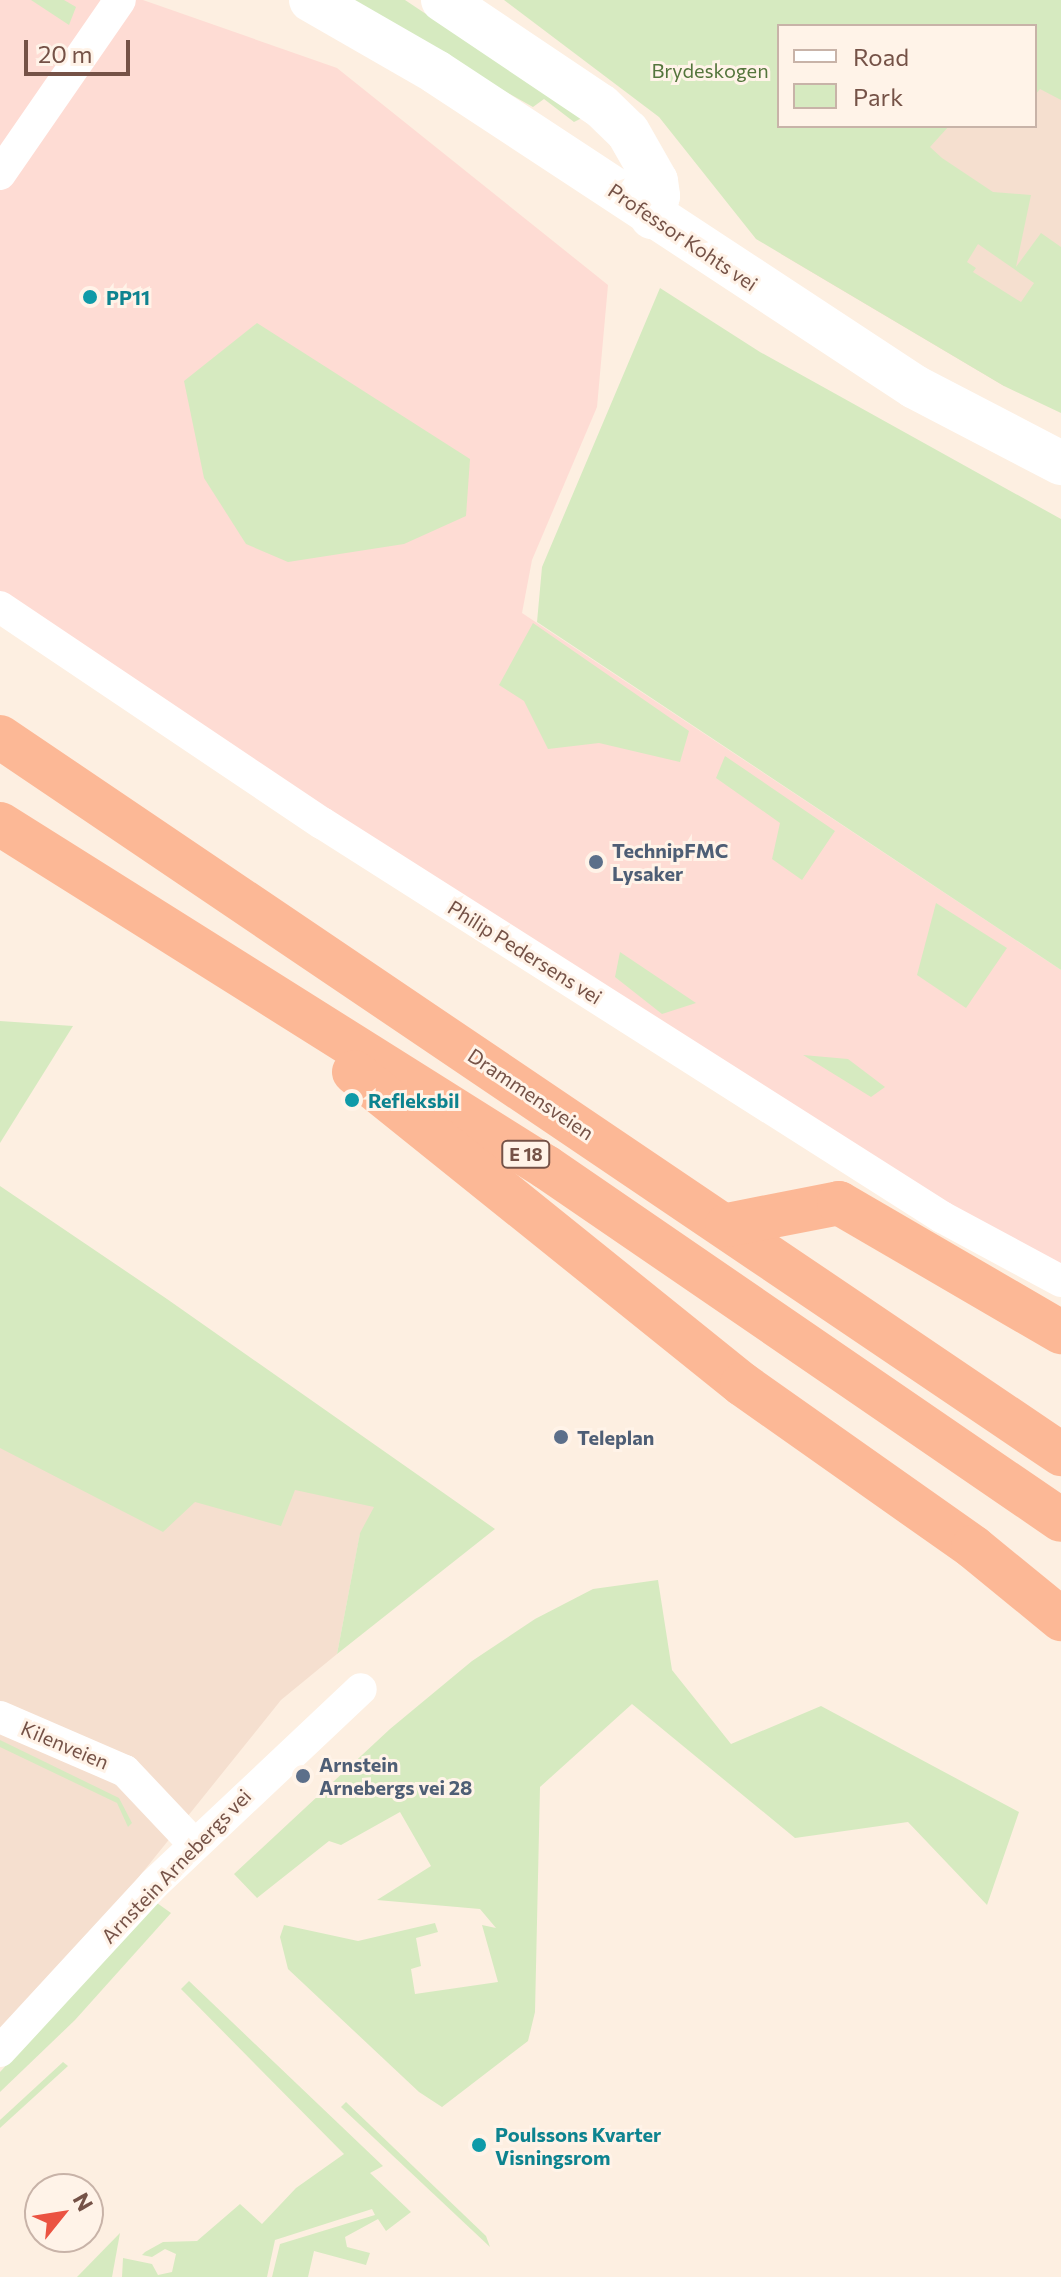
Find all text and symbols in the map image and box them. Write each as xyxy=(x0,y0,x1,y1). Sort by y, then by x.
scale bar xyxy=(28,24,134,74)
legend xyxy=(777,24,1037,128)
text: 20 m xyxy=(38,39,92,68)
text: Road xyxy=(853,42,909,71)
park label: Brydeskogen xyxy=(651,58,769,82)
text: Park xyxy=(853,82,903,111)
street label: Professor Kohts vei xyxy=(604,178,762,296)
place label: PP11 xyxy=(106,285,150,309)
marker: PP11 xyxy=(81,288,99,306)
place label: TechnipFMC Lysaker xyxy=(612,838,728,885)
marker: TechnipFMC Lysaker xyxy=(587,853,605,871)
street label: Philip Pedersens vei xyxy=(444,895,606,1009)
street label: Drammensveien xyxy=(464,1043,598,1145)
place label: Refleksbil xyxy=(368,1088,459,1112)
marker: Refleksbil xyxy=(343,1091,361,1109)
road number: E 18 xyxy=(500,1140,552,1168)
place label: Teleplan xyxy=(577,1425,654,1449)
marker: Teleplan xyxy=(552,1428,570,1446)
street label: Kilenveien xyxy=(17,1716,113,1774)
place label: Arnstein Arnebergs vei 28 xyxy=(319,1752,472,1799)
marker: Arnstein Arnebergs vei 28 xyxy=(294,1767,312,1785)
street label: Arnstein Arnebergs vei xyxy=(96,1784,256,1948)
place label: Poulssons Kvarter Visningsrom xyxy=(495,2122,661,2169)
marker: Poulssons Kvarter Visningsrom xyxy=(470,2136,488,2154)
north arrow xyxy=(24,2173,104,2253)
text: N xyxy=(68,2188,99,2216)

